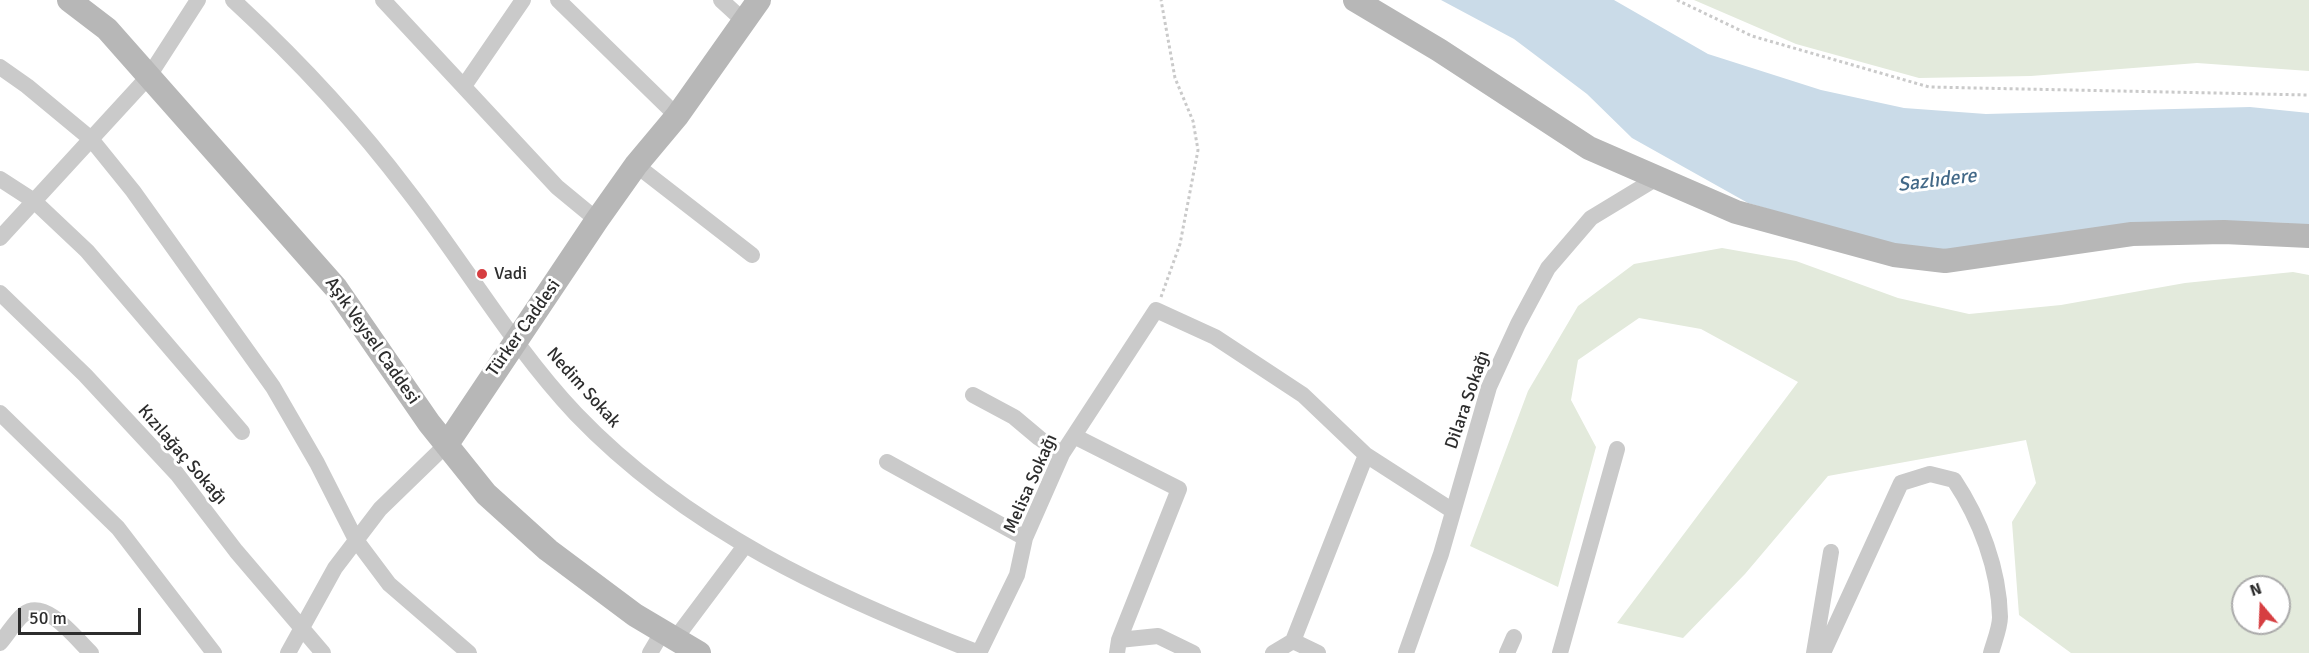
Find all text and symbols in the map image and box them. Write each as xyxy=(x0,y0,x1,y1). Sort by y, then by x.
water label: Sazlıdere xyxy=(1896,164,1978,198)
place label: Vadi xyxy=(494,263,527,285)
marker: Vadi xyxy=(475,267,489,281)
street label: Aşık Veysel Caddesi xyxy=(320,273,424,409)
street label: Türker Caddesi xyxy=(483,275,565,381)
street label: Nedim Sokak xyxy=(541,343,625,433)
street label: Dilara Sokağı xyxy=(1441,348,1495,452)
street label: Kızılağaç Sokağı xyxy=(133,400,231,510)
street label: Melisa Sokağı xyxy=(999,431,1063,537)
north arrow xyxy=(2231,575,2291,635)
text: N xyxy=(2247,579,2264,601)
scale bar xyxy=(21,596,144,634)
text: 50 m xyxy=(29,607,67,629)

